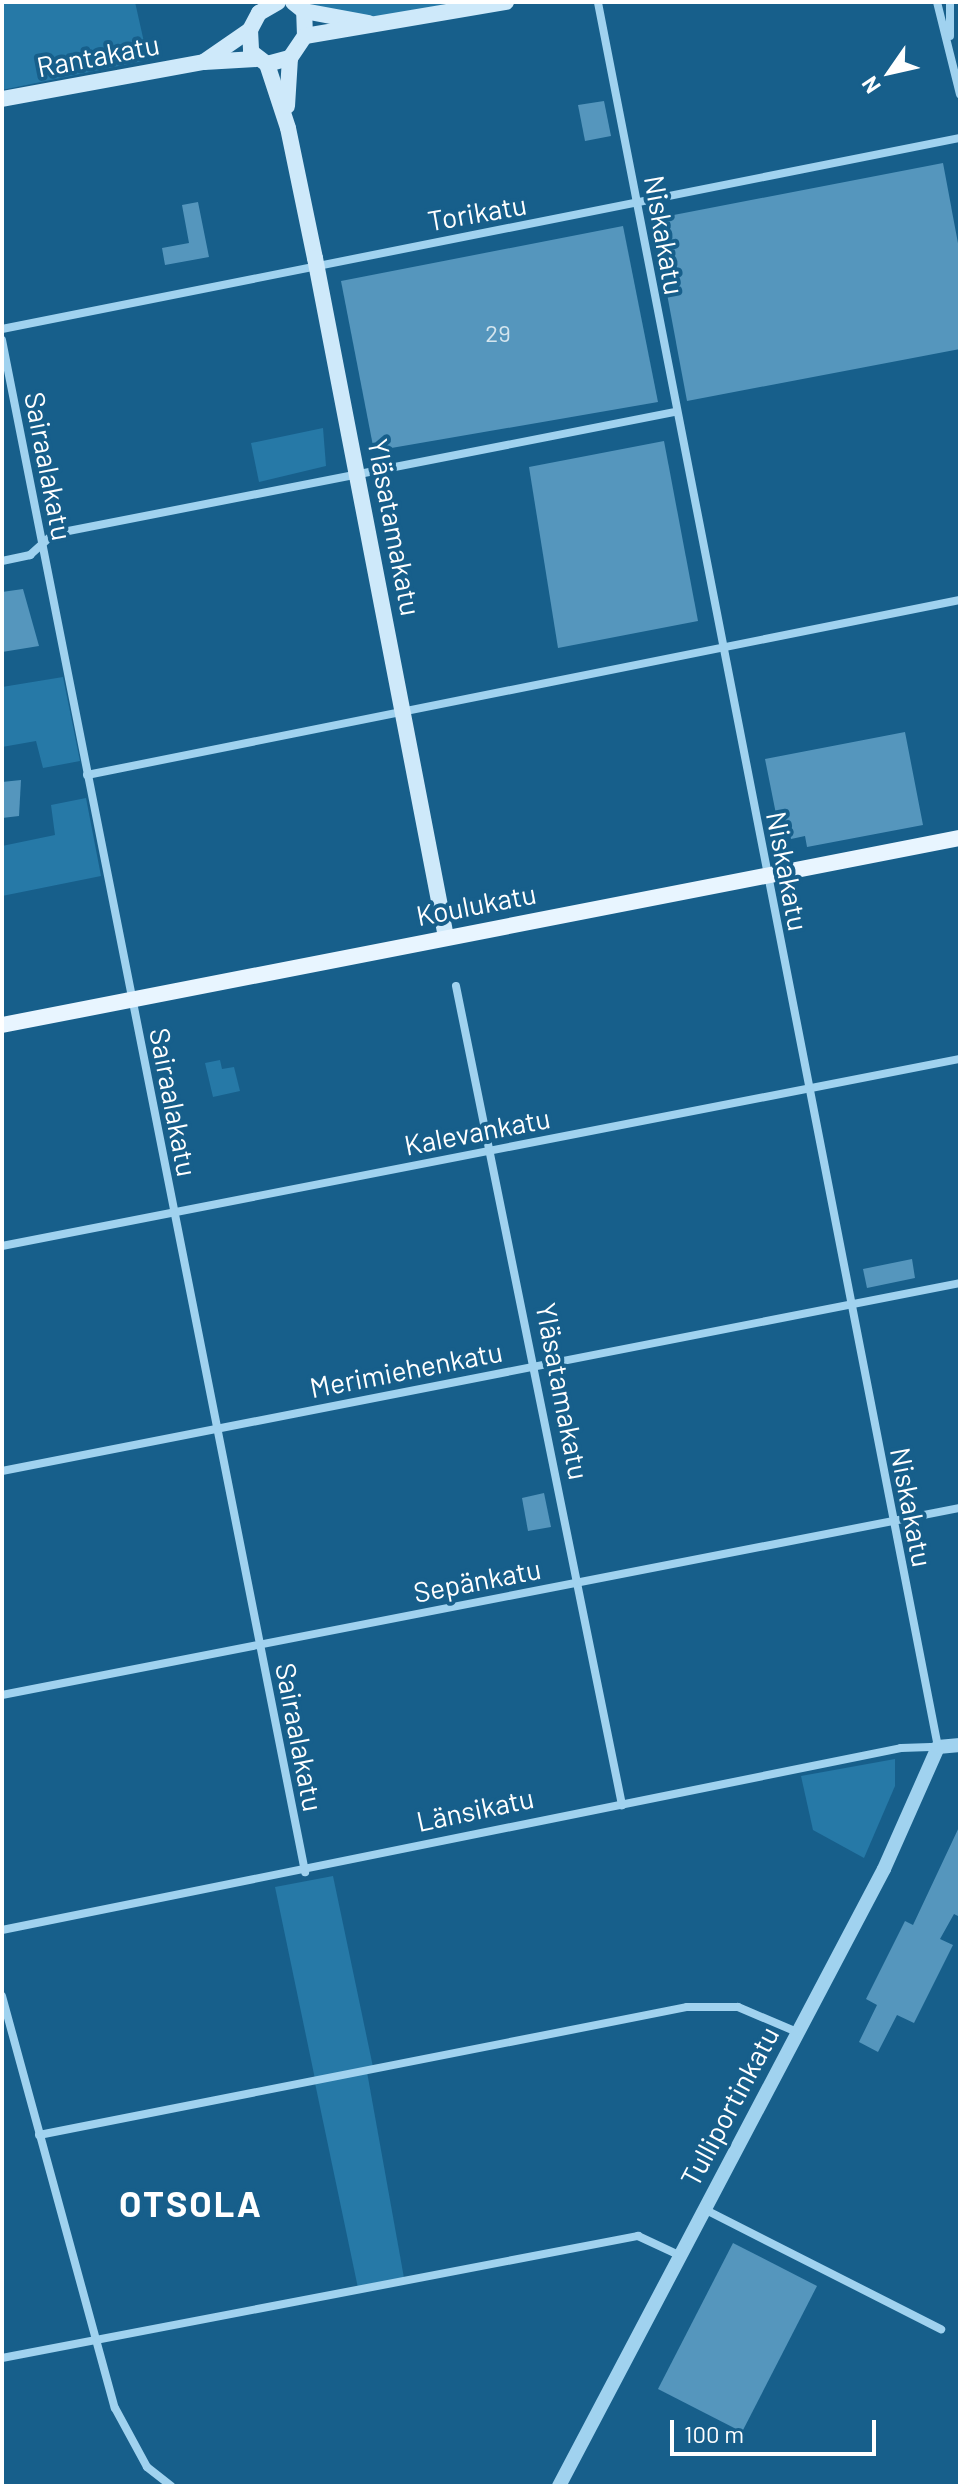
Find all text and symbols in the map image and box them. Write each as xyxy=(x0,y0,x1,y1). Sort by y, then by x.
street label: Rantakatu xyxy=(34,27,162,83)
north arrow xyxy=(850,32,930,112)
text: N xyxy=(855,72,885,99)
street label: Niskakatu xyxy=(638,173,692,297)
street label: Torikatu xyxy=(425,187,529,237)
house number: 29 xyxy=(485,319,511,347)
street label: Sairaalakatu xyxy=(18,389,80,543)
street label: Yläsatamakatu xyxy=(361,436,429,618)
street label: Niskakatu xyxy=(760,809,816,933)
street label: Koulukatu xyxy=(413,876,539,932)
street label: Sairaalakatu xyxy=(143,1025,205,1179)
street label: Kalevankatu xyxy=(401,1100,553,1162)
street label: Yläsatamakatu xyxy=(529,1300,597,1482)
street label: Merimiehenkatu xyxy=(307,1334,505,1404)
street label: Niskakatu xyxy=(884,1445,940,1569)
street label: Sepänkatu xyxy=(410,1551,544,1609)
street label: Sairaalakatu xyxy=(269,1660,331,1814)
street label: Länsikatu xyxy=(413,1780,537,1838)
street label: Tulliportinkatu xyxy=(673,2020,785,2192)
district label: OTSOLA xyxy=(119,2181,263,2225)
scale bar xyxy=(674,2404,880,2454)
text: 100 m xyxy=(684,2419,744,2448)

